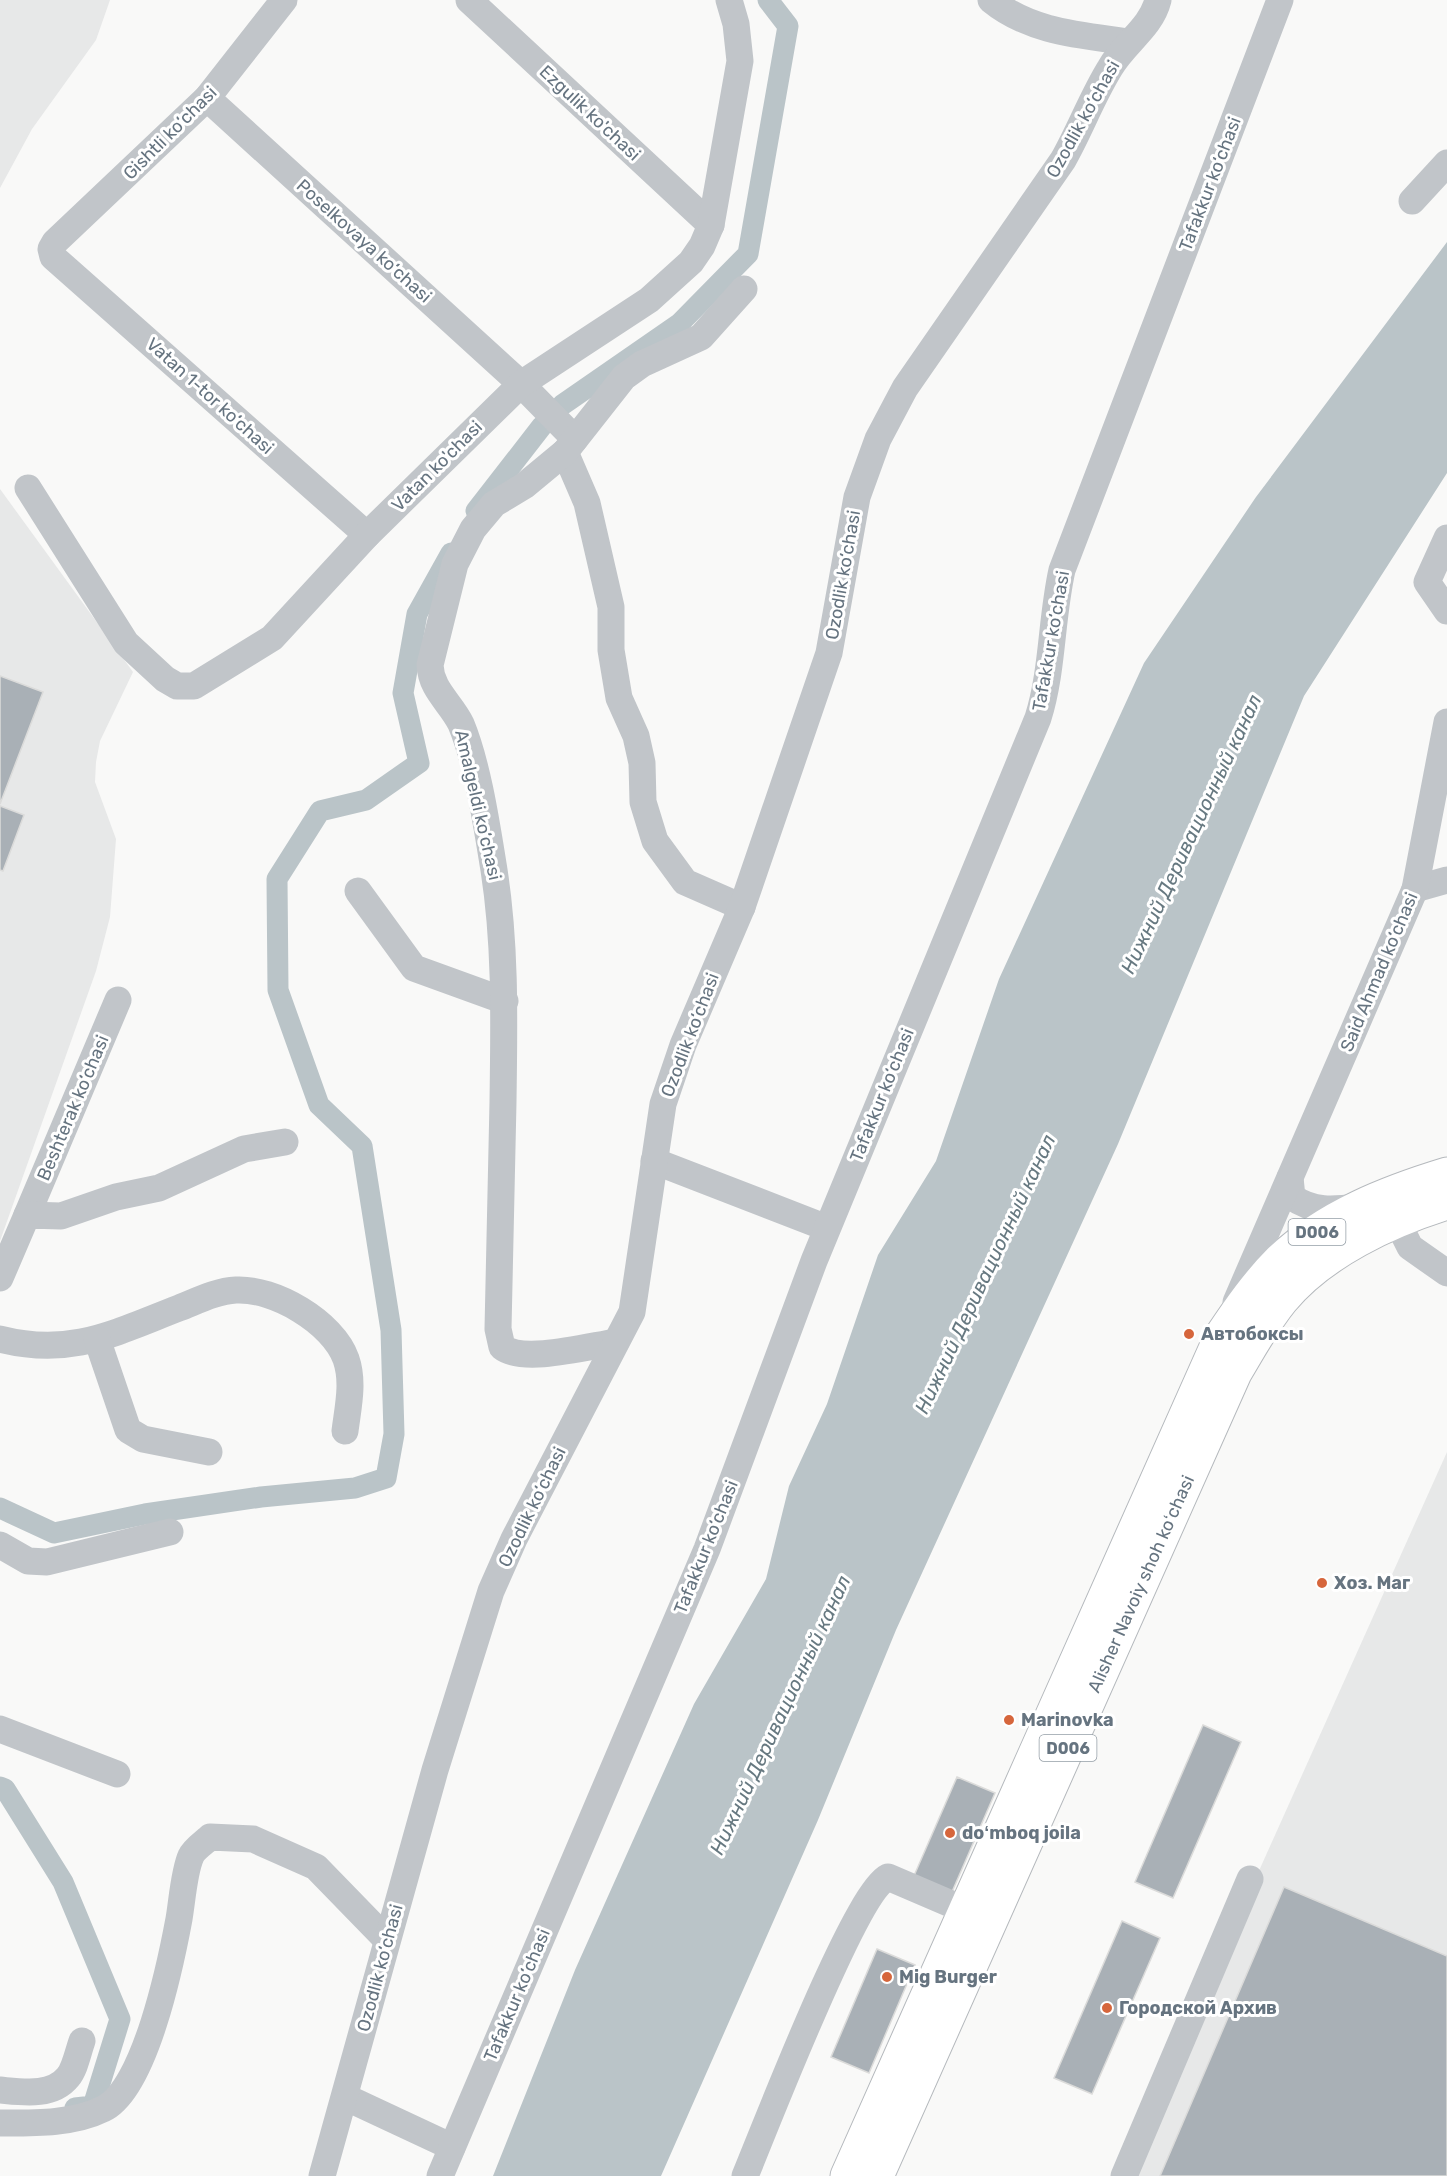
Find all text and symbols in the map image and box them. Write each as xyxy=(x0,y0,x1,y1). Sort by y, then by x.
street label: Ozodlik ko‘chasi xyxy=(1042,56,1124,182)
street label: Ezgulik ko'chasi xyxy=(535,61,645,165)
street label: Gishtli ko‘chasi xyxy=(119,82,221,184)
street label: Tafakkur ko‘chasi xyxy=(1174,114,1246,254)
street label: Poselkovaya ko‘chasi xyxy=(292,175,436,307)
street label: Vatan 1-tor ko‘chasi xyxy=(142,333,278,459)
street label: Vatan ko'chasi xyxy=(387,416,487,516)
street label: Ozodlik ko‘chasi xyxy=(821,509,865,641)
street label: Tafakkur ko‘chasi xyxy=(1028,569,1074,713)
water label: Нижний Деривационный канал xyxy=(1116,690,1267,977)
street label: Amalgeldi ko‘chasi xyxy=(450,728,506,882)
street label: Said Ahmad ko‘chasi xyxy=(1336,889,1422,1055)
street label: Ozodlik ko‘chasi xyxy=(656,970,724,1100)
street label: Tafakkur ko‘chasi xyxy=(845,1025,919,1165)
street label: Beshterak ko‘chasi xyxy=(32,1032,114,1184)
water label: Нижний Деривационный канал xyxy=(910,1130,1061,1417)
road number: D006 xyxy=(1288,1219,1346,1245)
place label: Автобоксы xyxy=(1201,1323,1304,1345)
marker: Автобоксы xyxy=(1182,1327,1196,1341)
street label: Ozodlik ko‘chasi xyxy=(493,1443,571,1571)
street label: Alisher Navoiy shoh koʻchasi xyxy=(1083,1472,1199,1696)
street label: Tafakkur ko‘chasi xyxy=(669,1477,743,1617)
water label: Нижний Деривационный канал xyxy=(705,1571,856,1858)
place label: Хоз. Маг xyxy=(1334,1572,1410,1594)
marker: Хоз. Маг xyxy=(1315,1576,1329,1590)
place label: Marinovka xyxy=(1021,1709,1114,1731)
marker: Marinovka xyxy=(1002,1713,1016,1727)
road number: D006 xyxy=(1040,1735,1096,1761)
place label: doʻmboq joila xyxy=(962,1822,1081,1844)
marker: doʻmboq joila xyxy=(943,1826,957,1840)
street label: Ozodlik ko‘chasi xyxy=(352,1902,408,2034)
street label: Tafakkur ko‘chasi xyxy=(479,1925,555,2065)
place label: Mig Burger xyxy=(899,1966,997,1988)
marker: Mig Burger xyxy=(880,1970,894,1984)
place label: Городской Архив xyxy=(1119,1997,1277,2019)
marker: Городской Архив xyxy=(1100,2001,1114,2015)

